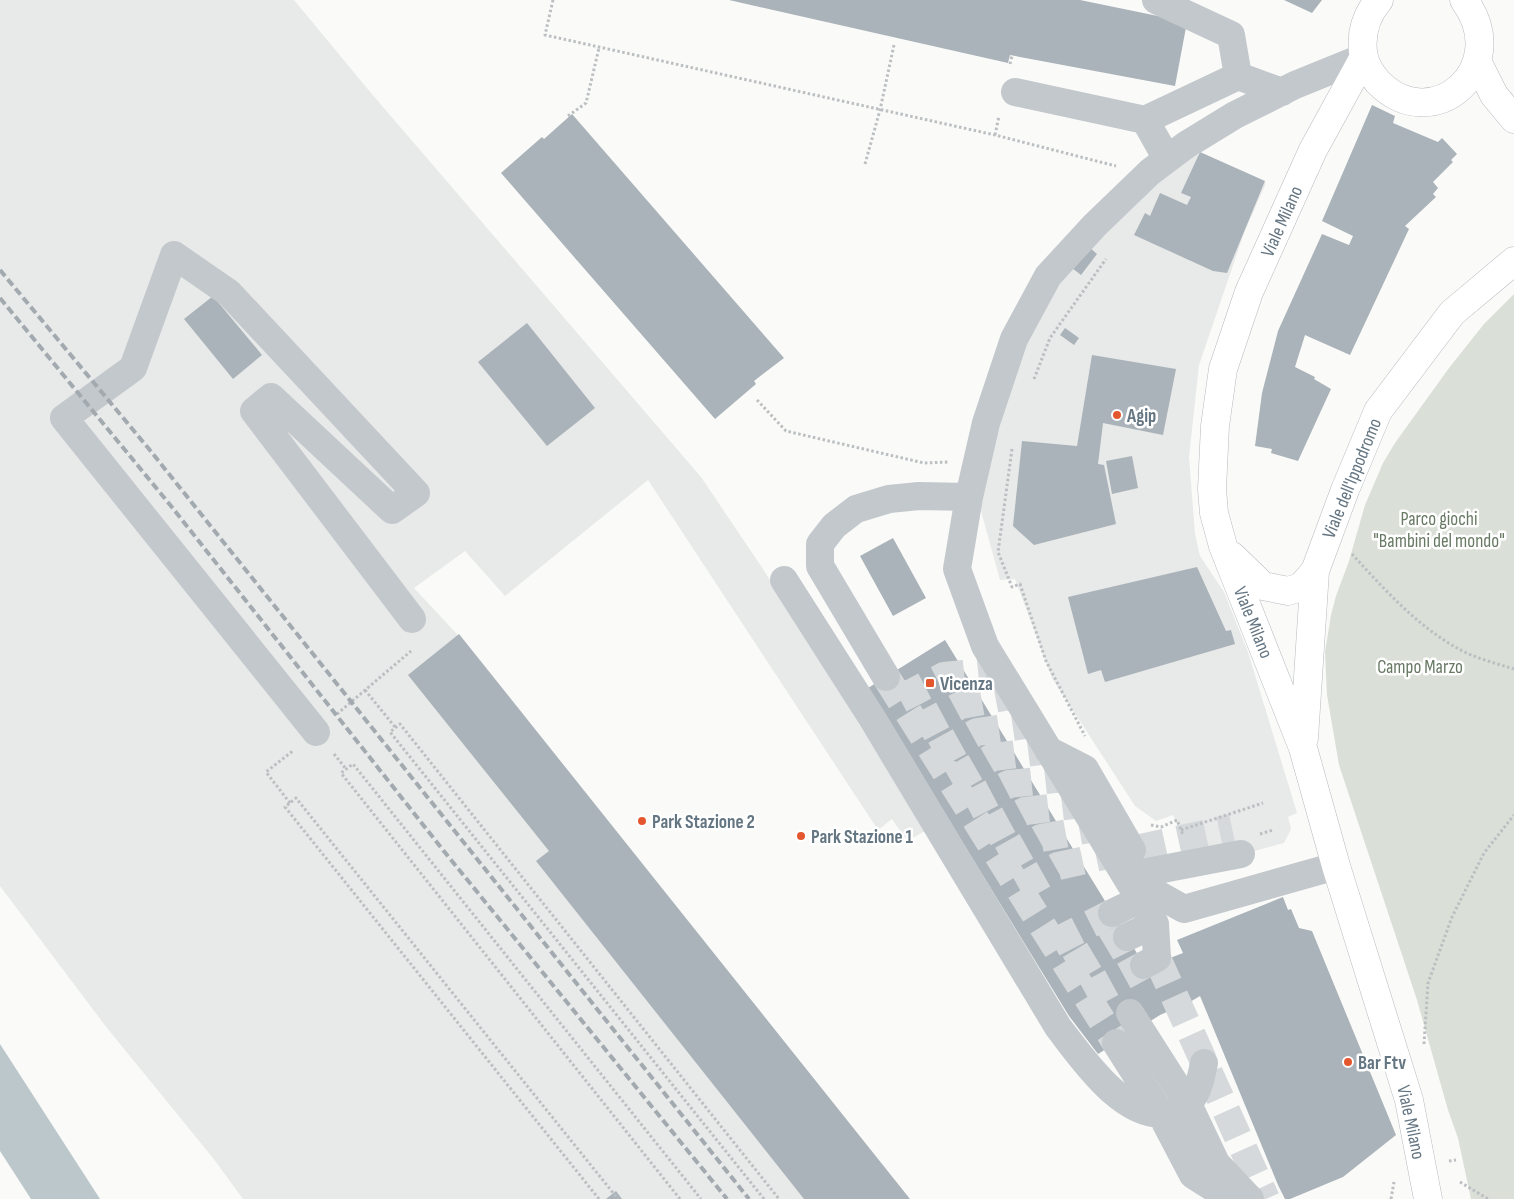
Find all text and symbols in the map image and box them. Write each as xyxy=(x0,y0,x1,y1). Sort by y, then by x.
street label: Viale Milano xyxy=(1257,183,1308,261)
place label: Agip xyxy=(1126,405,1156,428)
marker: Agip xyxy=(1111,409,1123,421)
street label: Viale dell'Ippodromo xyxy=(1318,415,1387,542)
park label: Parco giochi "Bambini del mondo" xyxy=(1373,508,1505,553)
street label: Viale Milano xyxy=(1228,583,1277,662)
park label: Campo Marzo xyxy=(1377,656,1463,679)
place label: Vicenza xyxy=(940,673,993,696)
marker: Vicenza xyxy=(924,677,936,689)
place label: Park Stazione 2 xyxy=(652,811,755,834)
marker: Park Stazione 2 xyxy=(636,815,648,827)
place label: Park Stazione 1 xyxy=(811,826,914,849)
marker: Park Stazione 1 xyxy=(795,830,807,842)
place label: Bar Ftv xyxy=(1358,1052,1406,1075)
marker: Bar Ftv xyxy=(1342,1056,1354,1068)
street label: Viale Milano xyxy=(1391,1083,1430,1162)

